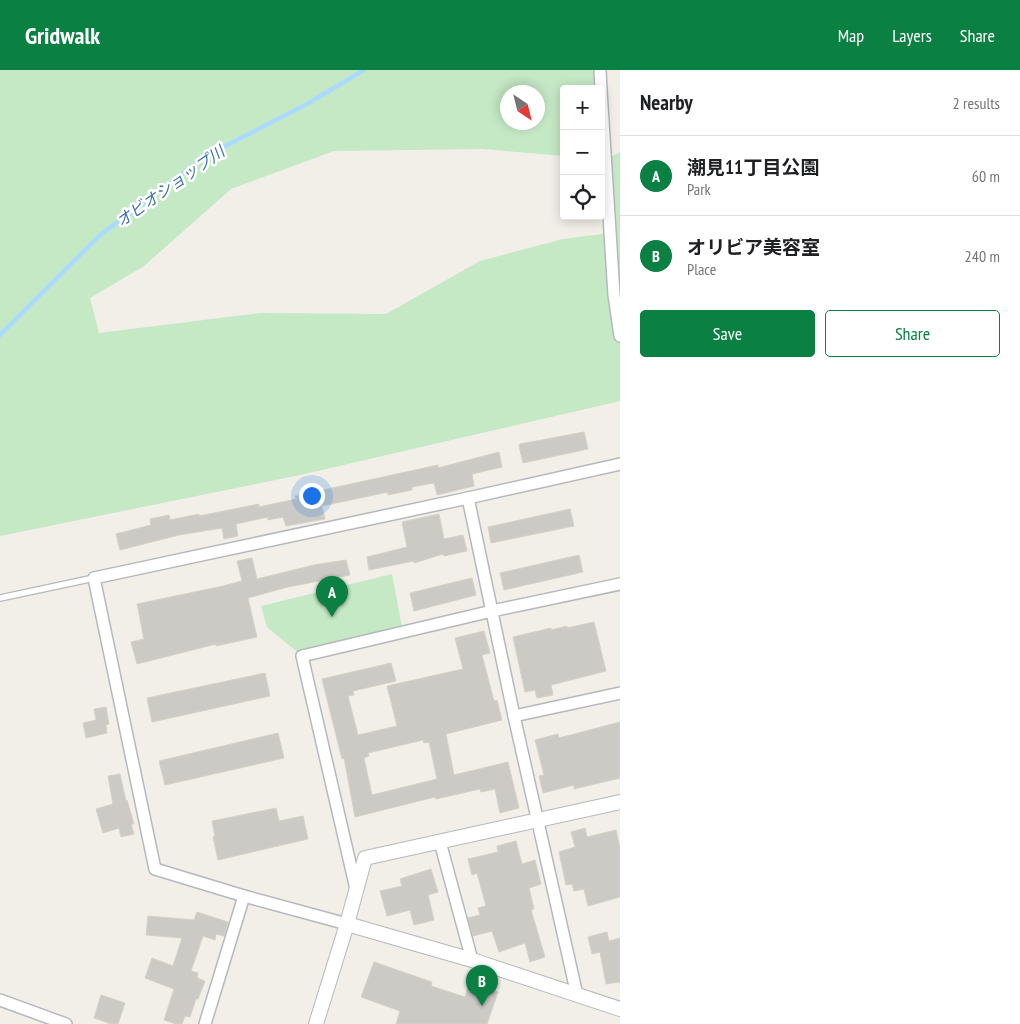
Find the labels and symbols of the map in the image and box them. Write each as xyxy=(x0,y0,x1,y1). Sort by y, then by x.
north arrow xyxy=(500,85,545,130)
water label: オビオショップ川 xyxy=(112,140,230,231)
your location xyxy=(299,483,325,509)
pin: A xyxy=(316,576,348,617)
pin: B xyxy=(466,965,498,1006)

